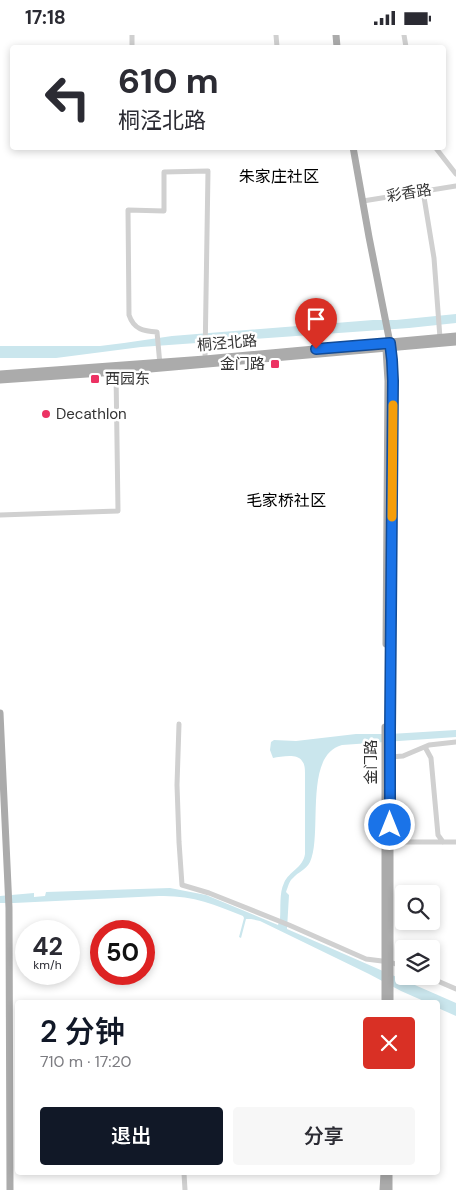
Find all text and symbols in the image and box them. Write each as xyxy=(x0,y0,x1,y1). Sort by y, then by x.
text: 17:18 xyxy=(25,5,66,30)
text: 610 m xyxy=(118,58,219,104)
icon: left xyxy=(35,65,100,130)
text: 桐泾北路 xyxy=(118,106,206,135)
district label: 朱家庄社区 xyxy=(239,166,319,187)
street label: 彩香路 xyxy=(385,180,433,206)
pin xyxy=(295,298,337,349)
icon: arrive xyxy=(302,305,330,333)
street label: 桐泾北路 xyxy=(196,330,258,356)
place label: 金门路 xyxy=(220,354,265,374)
marker: 金门路 xyxy=(269,358,281,370)
place label: 西园东 xyxy=(105,369,150,389)
marker: 西园东 xyxy=(89,373,101,385)
place label: Decathlon xyxy=(56,404,127,424)
marker: Decathlon xyxy=(40,408,52,420)
district label: 毛家桥社区 xyxy=(246,490,326,511)
street label: 金门路 xyxy=(361,739,381,785)
position arrow xyxy=(363,798,415,850)
map controls xyxy=(395,885,440,985)
button: search xyxy=(395,885,440,930)
speed limit sign: 50 xyxy=(90,920,155,985)
text: 42 xyxy=(32,930,63,963)
button: layers xyxy=(395,940,440,985)
text: km/h xyxy=(33,957,62,973)
text: 2 分钟 xyxy=(40,1012,125,1051)
button: close xyxy=(363,1017,415,1069)
text: 710 m · 17:20 xyxy=(40,1051,132,1072)
button: 退出 xyxy=(40,1107,223,1165)
button: 分享 xyxy=(233,1107,415,1165)

